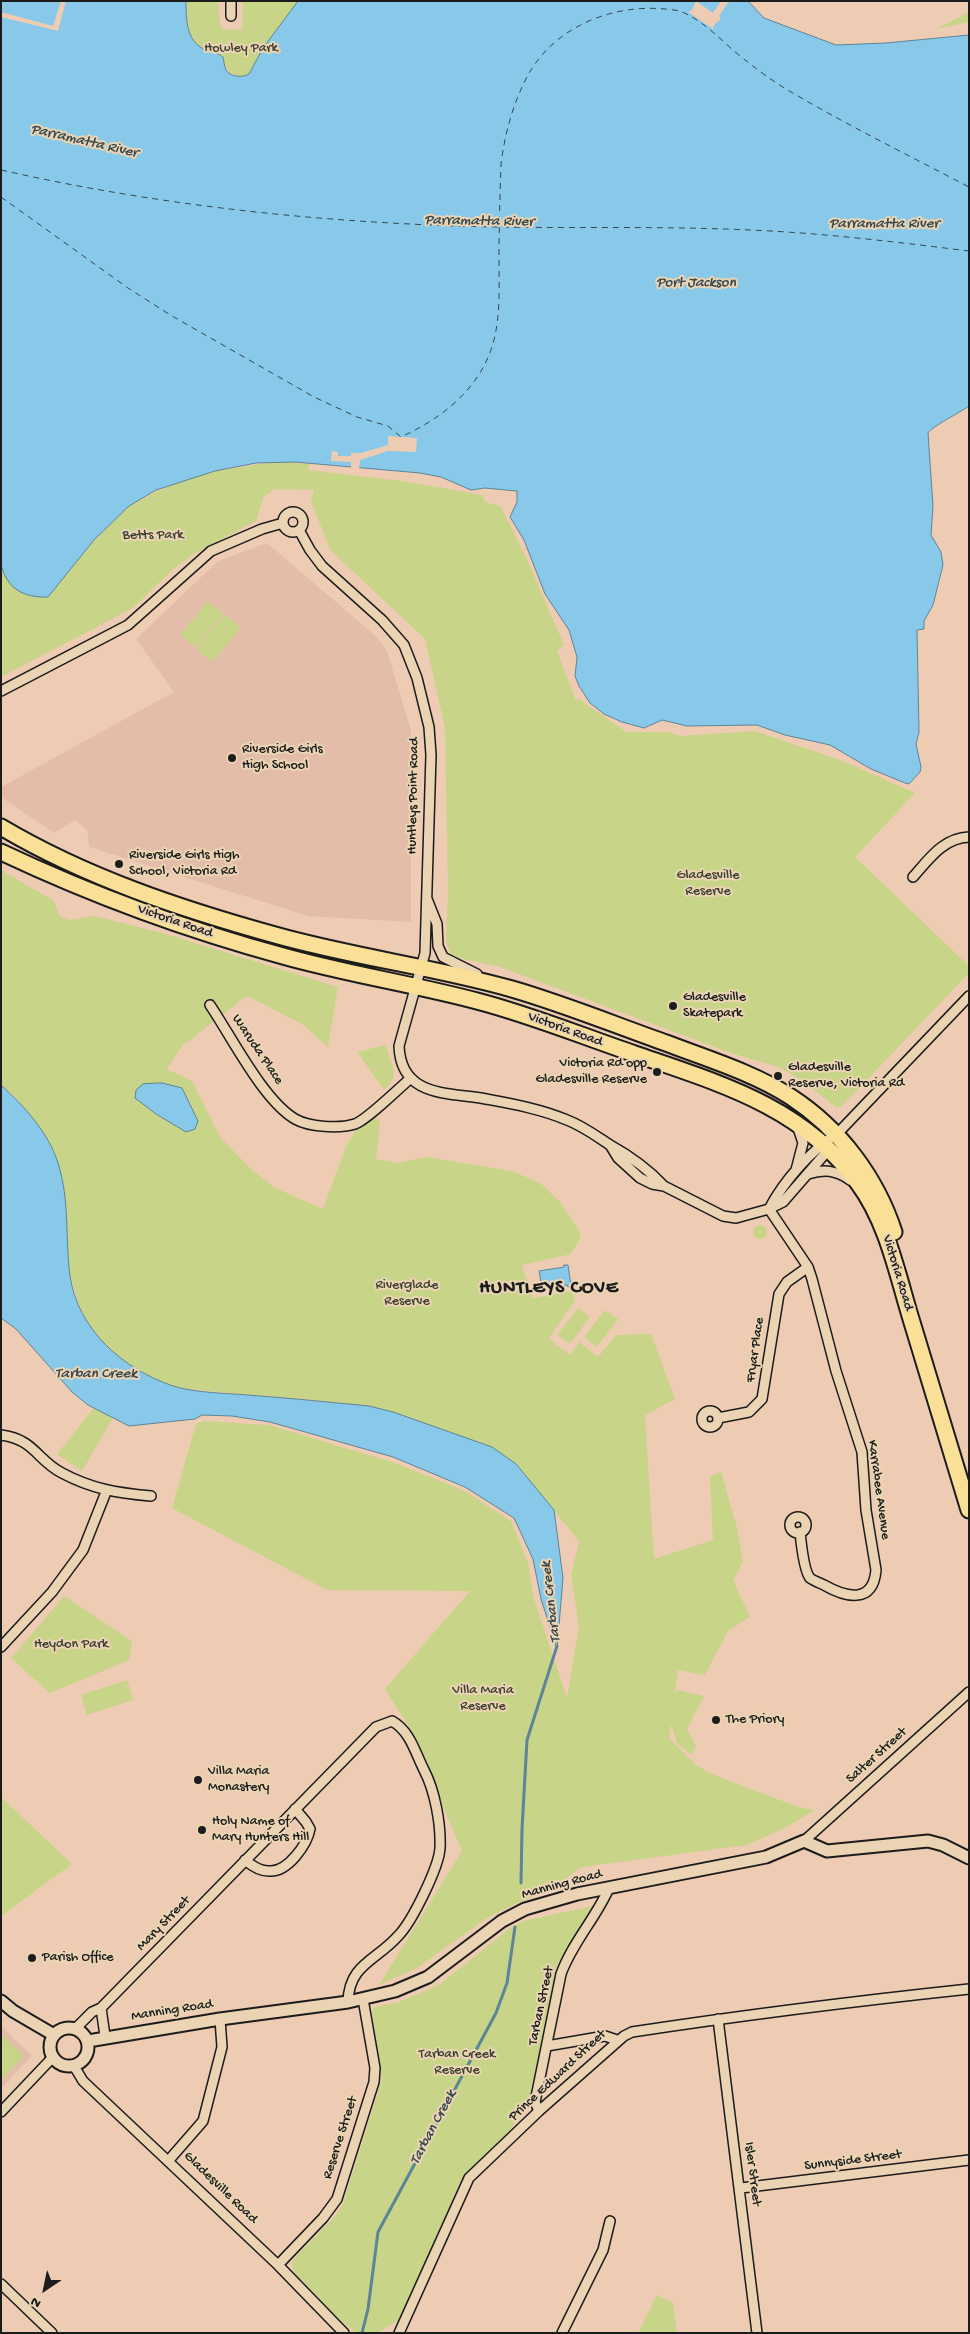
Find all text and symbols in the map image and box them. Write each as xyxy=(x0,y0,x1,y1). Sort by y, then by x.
park label: Howley Park xyxy=(204,41,278,57)
water label: Parramatta River xyxy=(29,121,139,163)
water label: Parramatta River xyxy=(424,212,534,232)
water label: Parramatta River xyxy=(829,216,939,234)
water label: Port Jackson xyxy=(656,275,736,293)
park label: Betts Park xyxy=(123,528,183,544)
street label: Huntleys Point Road xyxy=(405,737,423,855)
place label: Riverside Girls High School xyxy=(242,742,323,774)
marker: Riverside Girls High School xyxy=(226,752,238,764)
place label: Riverside Girls High School, Victoria Rd xyxy=(129,848,240,880)
marker: Riverside Girls High School, Victoria Rd xyxy=(113,858,125,870)
park label: Gladesville Reserve xyxy=(677,868,739,900)
street label: Victoria Road xyxy=(135,901,215,943)
place label: Gladesville Skatepark xyxy=(683,990,746,1022)
marker: Gladesville Skatepark xyxy=(667,1000,679,1012)
street label: Victoria Road xyxy=(525,1009,605,1051)
street label: Waruda Place xyxy=(227,1012,287,1088)
place label: Victoria Rd opp Gladesville Reserve xyxy=(536,1056,647,1088)
place label: Gladesville Reserve, Victoria Rd xyxy=(788,1060,904,1092)
marker: Victoria Rd opp Gladesville Reserve xyxy=(651,1066,663,1078)
marker: Gladesville Reserve, Victoria Rd xyxy=(772,1070,784,1082)
street label: Victoria Road xyxy=(878,1233,916,1313)
park label: Riverglade Reserve xyxy=(376,1278,438,1310)
district label: HUNTLEYS COVE xyxy=(478,1278,620,1300)
street label: Fryar Place xyxy=(743,1316,769,1384)
water label: Tarban Creek xyxy=(55,1366,137,1384)
street label: Karrabee Avenue xyxy=(863,1439,893,1541)
water label: Tarban Creek xyxy=(538,1560,566,1644)
park label: Heydon Park xyxy=(34,1637,108,1653)
park label: Villa Maria Reserve xyxy=(452,1683,514,1715)
place label: The Priory xyxy=(726,1712,784,1728)
marker: The Priory xyxy=(710,1714,722,1726)
street label: Salter Street xyxy=(843,1724,911,1788)
place label: Villa Maria Monastery xyxy=(208,1764,269,1796)
marker: Villa Maria Monastery xyxy=(192,1774,204,1786)
place label: Holy Name of Mary Hunters Hill xyxy=(212,1814,309,1846)
marker: Holy Name of Mary Hunters Hill xyxy=(196,1824,208,1836)
street label: Manning Road xyxy=(520,1866,604,1904)
street label: Mary Street xyxy=(134,1893,194,1955)
place label: Parish Office xyxy=(42,1950,113,1966)
marker: Parish Office xyxy=(26,1952,38,1964)
street label: Tarban Street xyxy=(525,1965,559,2047)
street label: Manning Road xyxy=(130,1996,214,2026)
street label: Prince Edward Street xyxy=(506,2027,610,2125)
park label: Tarban Creek Reserve xyxy=(419,2047,495,2080)
water label: Tarban Creek xyxy=(407,2088,461,2168)
street label: Reserve Street xyxy=(320,2095,362,2181)
street label: Isler Street xyxy=(740,2141,764,2207)
street label: Sunnyside Street xyxy=(804,2147,902,2175)
street label: Gladesville Road xyxy=(179,2148,261,2228)
north arrow xyxy=(20,2264,70,2314)
text: N xyxy=(28,2292,45,2311)

